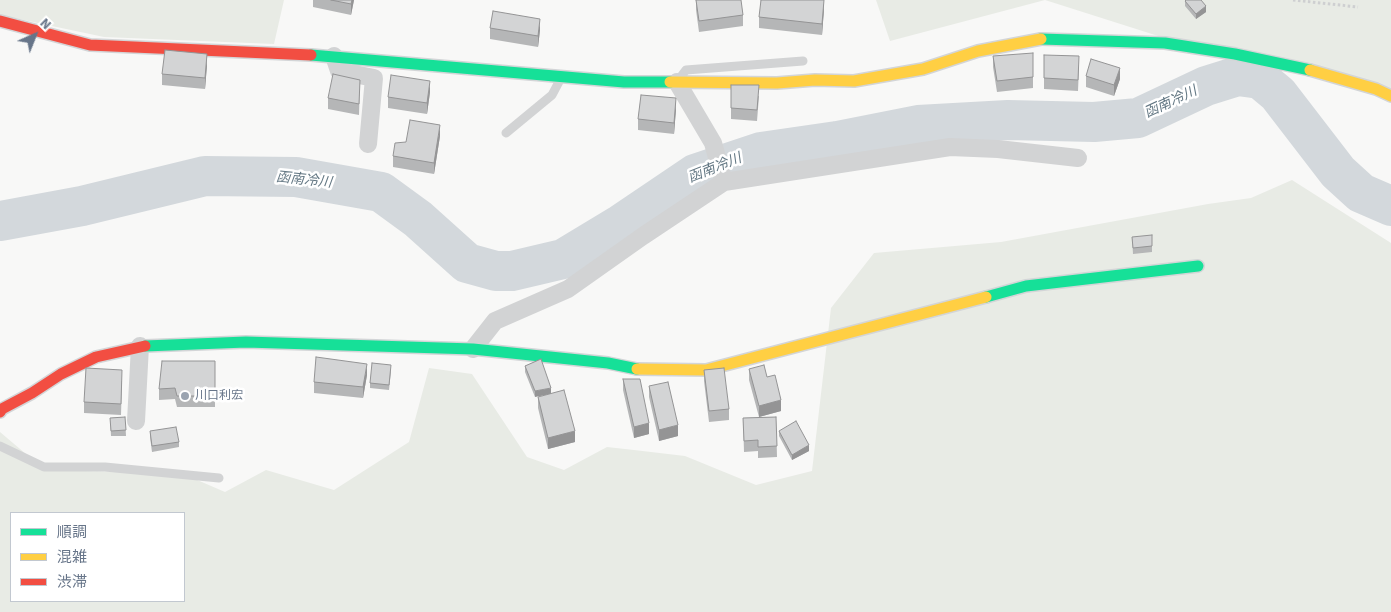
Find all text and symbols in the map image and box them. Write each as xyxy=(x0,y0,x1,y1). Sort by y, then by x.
north arrow xyxy=(10,10,60,60)
text: N xyxy=(35,14,56,35)
water label: 函南冷川 xyxy=(1142,84,1200,122)
water label: 函南冷川 xyxy=(686,151,744,187)
water label: 函南冷川 xyxy=(275,170,333,192)
place label: 川口利宏 xyxy=(195,389,243,403)
marker: 川口利宏 xyxy=(179,390,191,402)
legend xyxy=(10,512,185,602)
text: 順調 xyxy=(57,522,87,543)
text: 混雑 xyxy=(57,547,87,568)
text: 渋滞 xyxy=(57,572,87,593)

